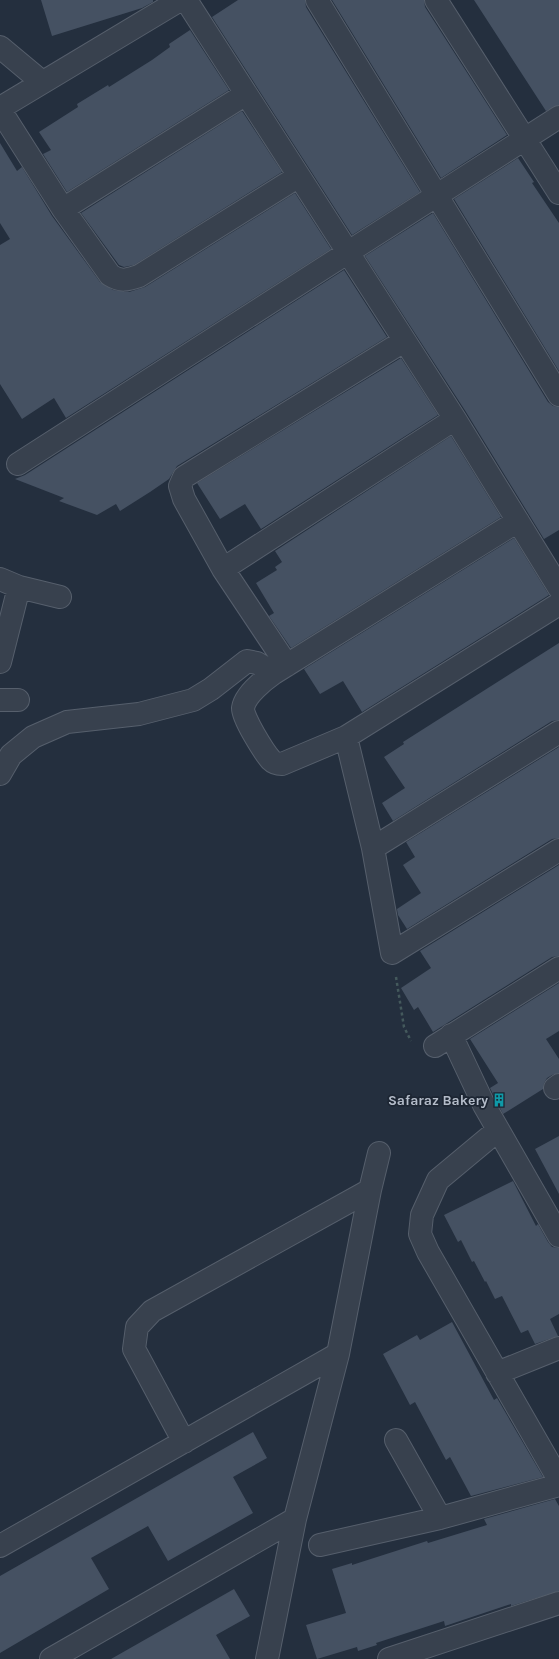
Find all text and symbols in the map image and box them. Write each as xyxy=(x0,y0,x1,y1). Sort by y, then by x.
place label: Safaraz Bakery xyxy=(388,1092,488,1109)
building icon: Safaraz Bakery xyxy=(491,1092,507,1108)

